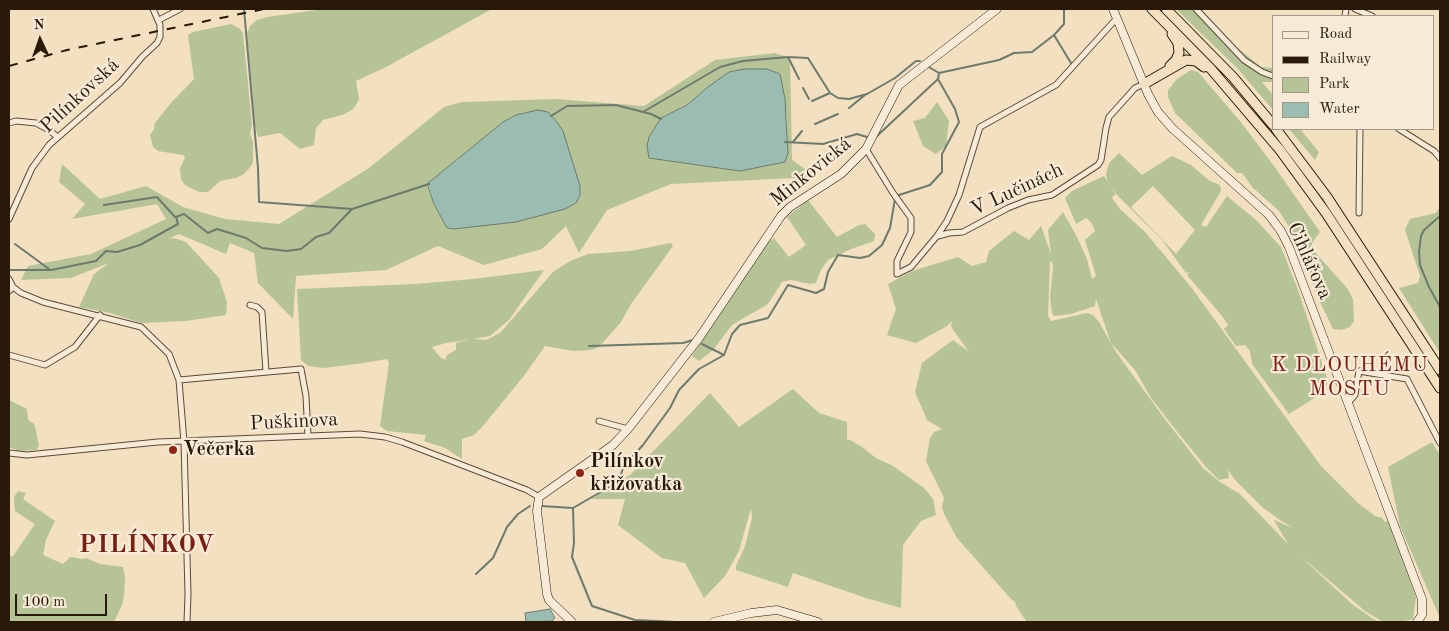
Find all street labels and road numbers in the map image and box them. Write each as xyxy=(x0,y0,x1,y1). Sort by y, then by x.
street label: Pilínkovská xyxy=(35,53,125,139)
street label: Minkovická xyxy=(766,132,856,212)
street label: V Lučinách xyxy=(967,158,1067,222)
street label: Cihlářova xyxy=(1281,219,1337,303)
street label: Puškinova xyxy=(249,408,339,436)

